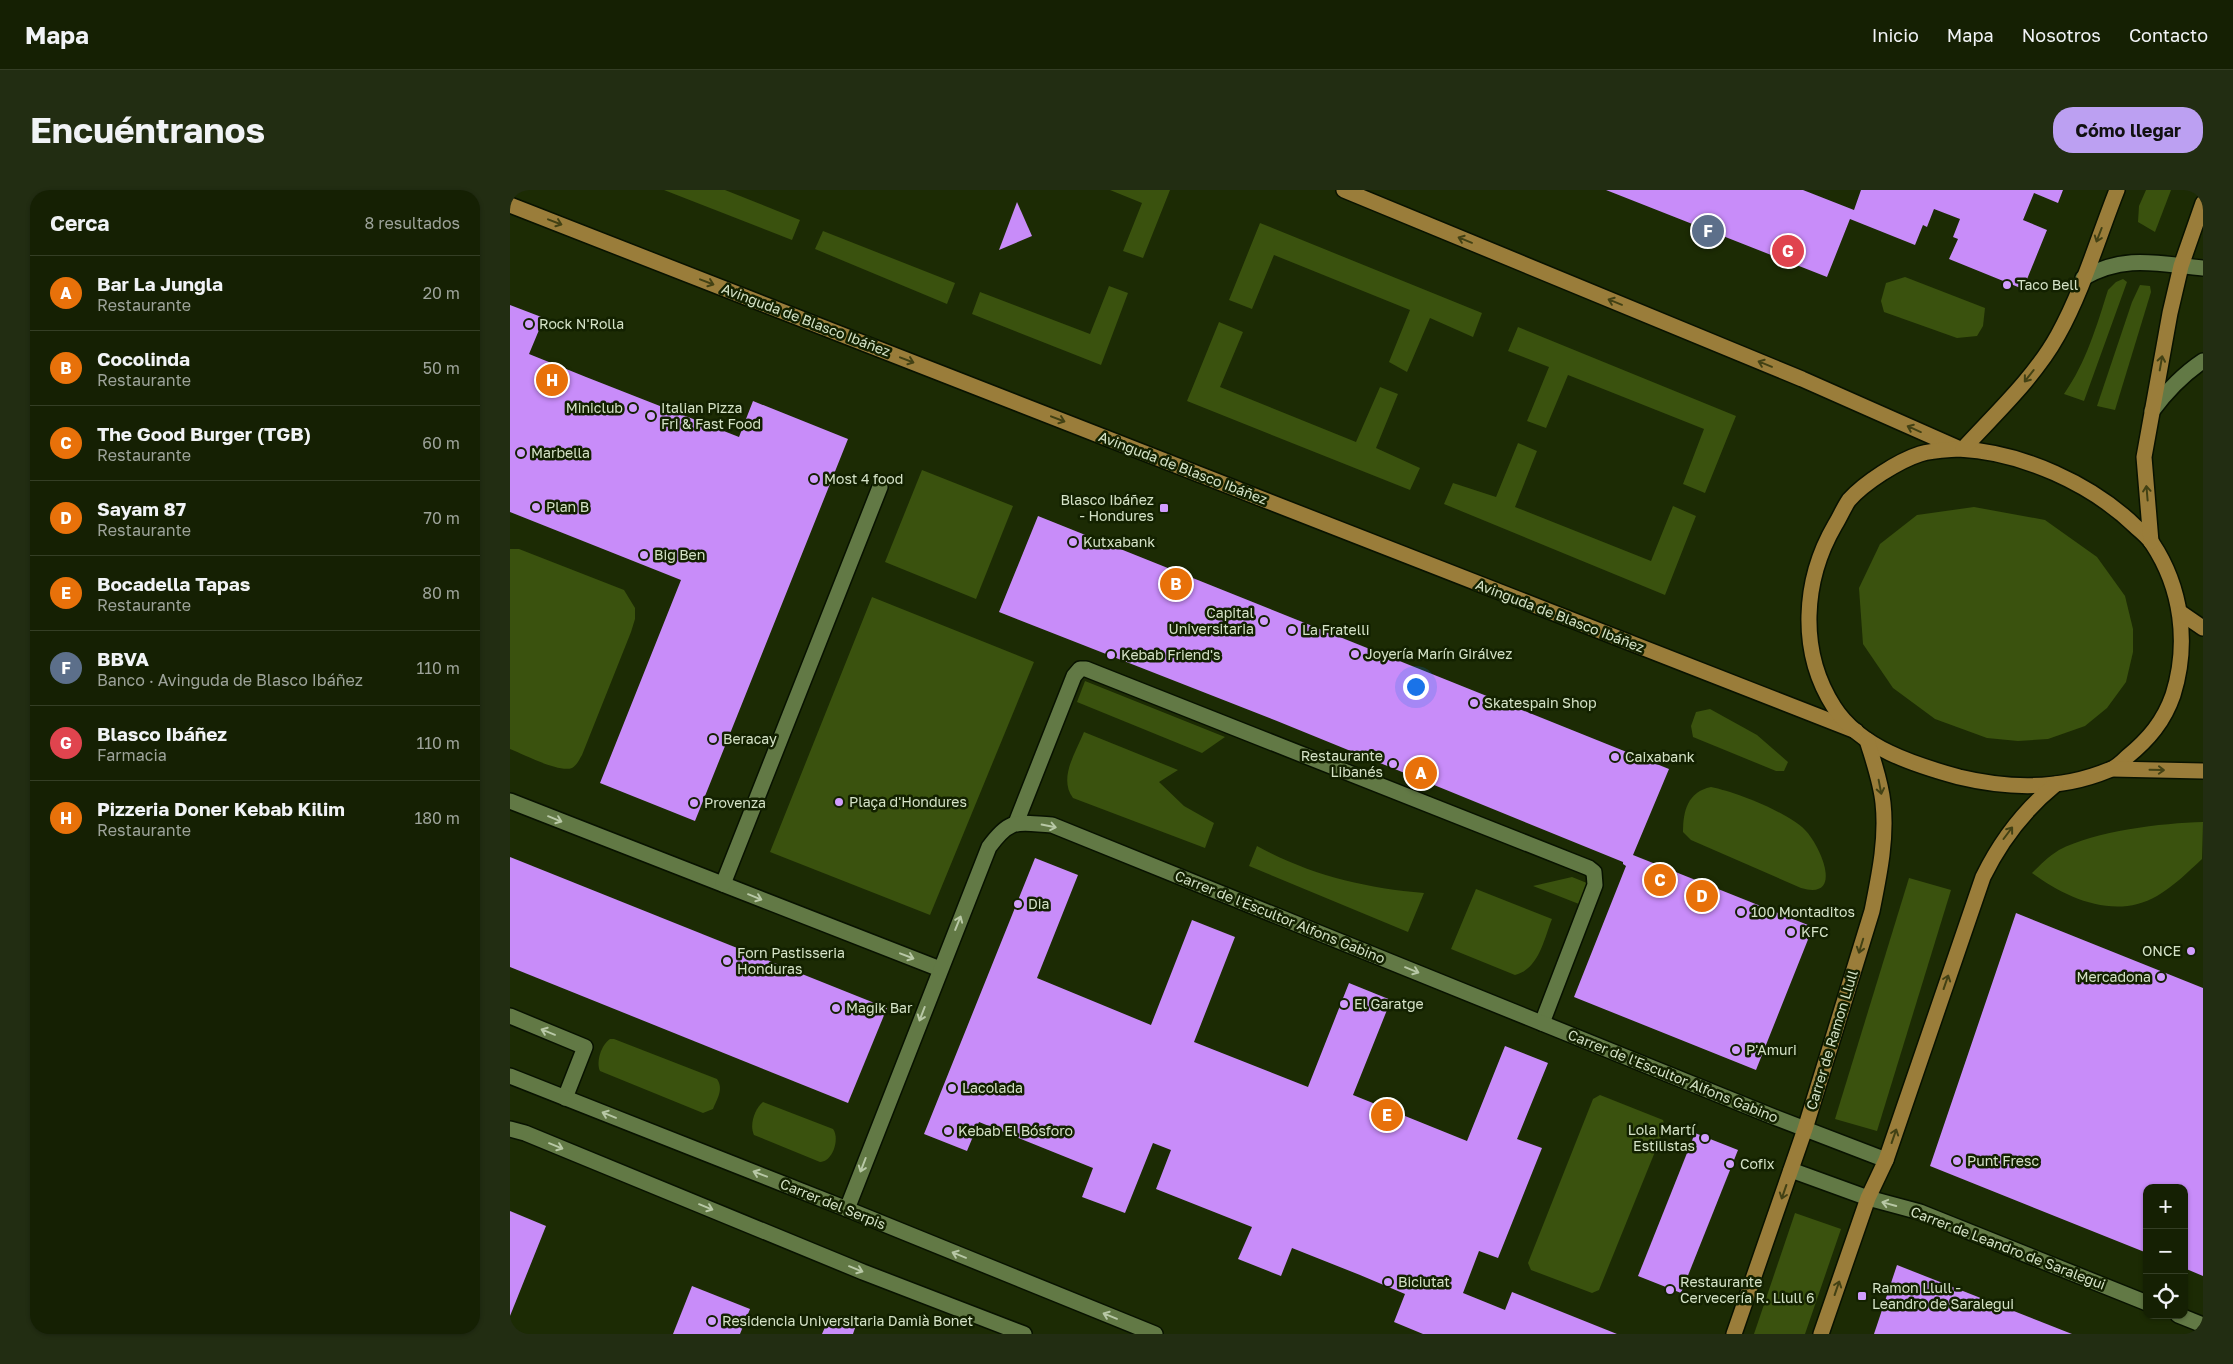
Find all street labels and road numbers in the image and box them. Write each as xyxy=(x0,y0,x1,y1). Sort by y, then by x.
street label: Avinguda de Blasco Ibáñez xyxy=(719,279,893,360)
street label: Avinguda de Blasco Ibáñez xyxy=(1096,427,1270,508)
street label: Avinguda de Blasco Ibáñez xyxy=(1473,575,1647,656)
street label: Carrer de l'Escultor Alfons Gabino xyxy=(1173,866,1388,967)
street label: Carrer de Ramon Llull xyxy=(1802,968,1861,1112)
street label: Carrer de l'Escultor Alfons Gabino xyxy=(1566,1025,1781,1126)
street label: Carrer del Serpis xyxy=(778,1175,888,1232)
street label: Carrer de Leandro de Saralegui xyxy=(1908,1202,2108,1293)

